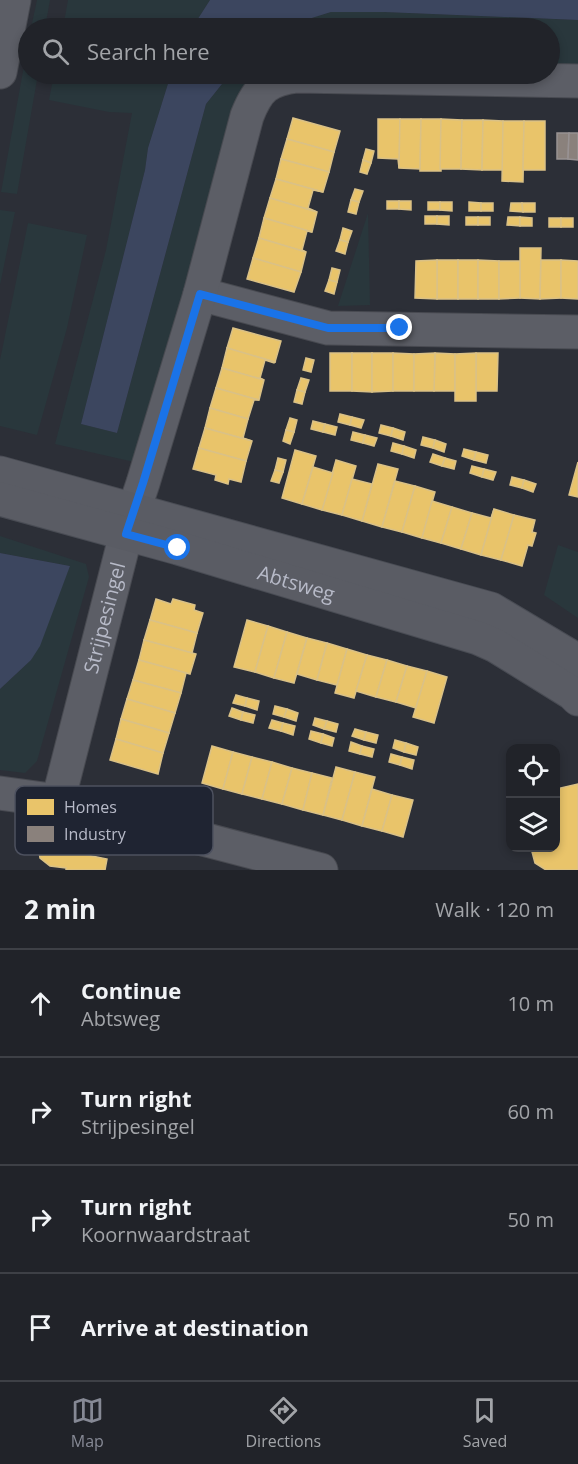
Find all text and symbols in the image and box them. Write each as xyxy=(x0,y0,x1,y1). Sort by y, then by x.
search box xyxy=(18,18,560,84)
icon: search xyxy=(39,35,72,68)
text: Search here xyxy=(87,36,210,66)
route end xyxy=(386,314,412,340)
route start xyxy=(164,534,190,560)
street label: Strijpesingel xyxy=(77,559,131,676)
street label: Abtsweg xyxy=(255,559,338,607)
map controls xyxy=(506,744,560,852)
button: locate xyxy=(506,744,560,798)
legend xyxy=(15,786,213,855)
text: Homes xyxy=(64,796,117,818)
button: layers xyxy=(506,798,560,852)
text: Industry xyxy=(64,823,127,845)
text: 2 min xyxy=(24,891,96,927)
text: Walk · 120 m xyxy=(435,896,554,923)
text: Continue xyxy=(81,975,181,1005)
icon: ahead xyxy=(24,987,57,1020)
text: 10 m xyxy=(507,990,554,1017)
text: Abtsweg xyxy=(81,1005,160,1032)
text: Turn right xyxy=(81,1083,192,1113)
icon: right xyxy=(24,1095,57,1128)
text: 60 m xyxy=(507,1098,554,1125)
text: Strijpesingel xyxy=(81,1113,195,1140)
text: Turn right xyxy=(81,1191,192,1221)
icon: right xyxy=(24,1203,57,1236)
text: 50 m xyxy=(507,1206,554,1233)
text: Koornwaardstraat xyxy=(81,1221,250,1248)
icon: arrive xyxy=(24,1311,57,1344)
text: Arrive at destination xyxy=(81,1312,309,1342)
tab: Map xyxy=(71,1394,104,1452)
tab: Directions xyxy=(245,1394,321,1452)
tab: Saved xyxy=(463,1394,507,1452)

